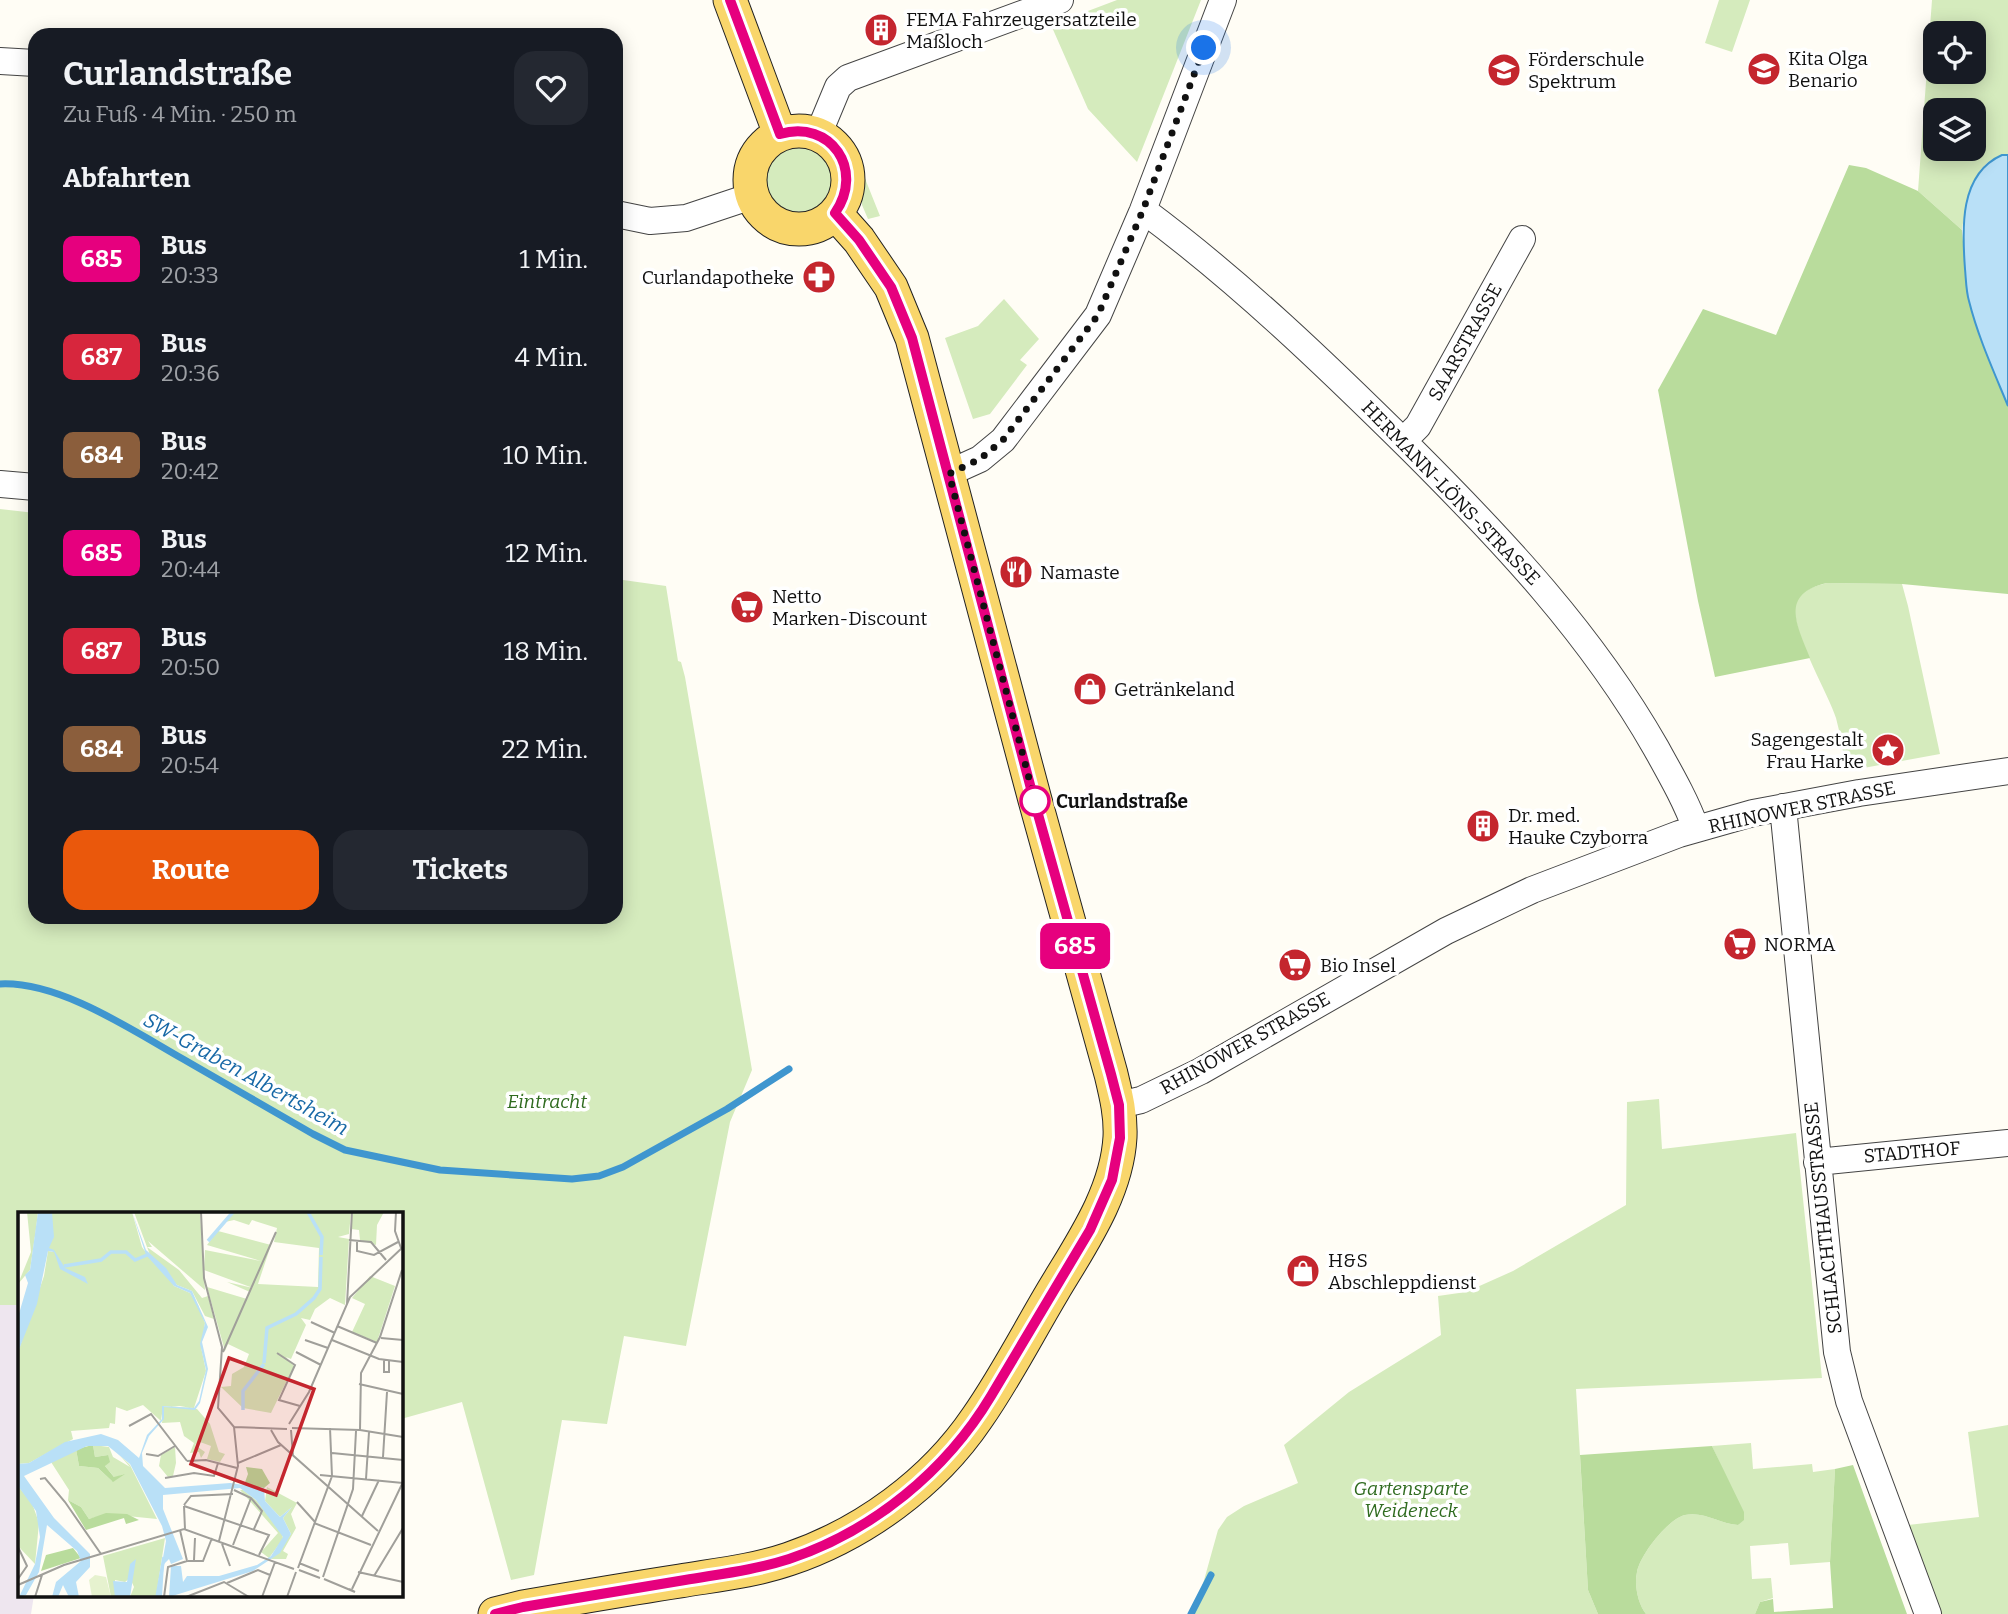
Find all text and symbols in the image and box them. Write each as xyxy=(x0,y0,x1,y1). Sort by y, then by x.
place label: FEMA Fahrzeugersatzteile Maßloch xyxy=(906,8,1137,53)
building icon: FEMA Fahrzeugersatzteile Maßloch xyxy=(862,11,900,49)
map controls xyxy=(1923,21,1986,161)
button: locate xyxy=(1923,21,1986,84)
your location xyxy=(1186,30,1221,65)
place label: Kita Olga Benario xyxy=(1788,47,1869,92)
place label: Förderschule Spektrum xyxy=(1528,48,1644,93)
school or university icon: Kita Olga Benario xyxy=(1745,50,1783,88)
button: heart xyxy=(514,51,588,125)
school or university icon: Förderschule Spektrum xyxy=(1485,51,1523,89)
text: Curlandstraße xyxy=(63,54,292,94)
button: layers xyxy=(1923,98,1986,161)
text: Zu Fuß · 4 Min. · 250 m xyxy=(63,100,297,128)
text: Abfahrten xyxy=(63,163,190,194)
text: Bus xyxy=(161,230,207,261)
text: 1 Min. xyxy=(519,244,588,275)
text: 685 xyxy=(81,245,122,273)
pharmacy icon: Curlandapotheke xyxy=(800,258,838,296)
text: 20:33 xyxy=(161,261,219,289)
place label: Curlandapotheke xyxy=(642,266,794,289)
street label: SAARSTRASSE xyxy=(1423,279,1507,405)
text: Bus xyxy=(161,328,207,359)
text: 4 Min. xyxy=(515,342,588,373)
text: 687 xyxy=(81,343,122,371)
text: 20:36 xyxy=(161,359,220,387)
street label: HERMANN-LÖNS-STRASSE xyxy=(1357,396,1545,590)
text: Bus xyxy=(161,426,207,457)
text: 10 Min. xyxy=(503,440,588,471)
text: 684 xyxy=(80,441,123,469)
text: 20:42 xyxy=(161,457,219,485)
text: Bus xyxy=(161,524,207,555)
text: 12 Min. xyxy=(505,538,588,569)
text: 685 xyxy=(81,539,122,567)
restaurant icon: Namaste xyxy=(997,553,1035,591)
text: 20:44 xyxy=(161,555,220,583)
place label: Namaste xyxy=(1040,561,1120,584)
place label: Netto Marken-Discount xyxy=(772,585,927,630)
supermarket icon: Netto Marken-Discount xyxy=(728,588,766,626)
text: Bus xyxy=(161,622,207,653)
text: 18 Min. xyxy=(504,636,588,667)
text: 687 xyxy=(81,637,122,665)
text: 20:50 xyxy=(161,653,220,681)
shop icon: Getränkeland xyxy=(1071,670,1109,708)
place label: Getränkeland xyxy=(1114,678,1235,701)
text: Bus xyxy=(161,720,207,751)
place label: Sagengestalt Frau Harke xyxy=(1751,728,1864,773)
place icon: Sagengestalt Frau Harke xyxy=(1869,731,1907,769)
text: 22 Min. xyxy=(501,734,588,765)
text: 684 xyxy=(80,735,123,763)
text: 20:54 xyxy=(161,751,219,779)
street label: RHINOWER STRASSE xyxy=(1706,776,1898,838)
marker: Curlandstraße xyxy=(1020,786,1050,816)
place label: Curlandstraße xyxy=(1056,790,1188,813)
place label: Dr. med. Hauke Czyborra xyxy=(1508,804,1649,849)
building icon: Dr. med. Hauke Czyborra xyxy=(1464,807,1502,845)
button: Route xyxy=(63,830,319,910)
button: Tickets xyxy=(333,830,588,910)
line badge: 685 xyxy=(1035,923,1115,969)
supermarket icon: NORMA xyxy=(1721,925,1759,963)
text: 685 xyxy=(1054,932,1096,960)
place label: NORMA xyxy=(1764,933,1836,956)
supermarket icon: Bio Insel xyxy=(1276,946,1314,984)
place label: Bio Insel xyxy=(1320,954,1396,977)
street label: RHINOWER STRASSE xyxy=(1156,987,1334,1099)
water label: SW-Graben Albertsheim xyxy=(139,1007,353,1141)
park label: Eintracht xyxy=(507,1090,587,1113)
street label: SCHLACHTHAUSSTRASSE xyxy=(1799,1101,1847,1335)
street label: STADTHOF xyxy=(1863,1136,1962,1168)
inset map xyxy=(18,1212,402,1596)
place label: H&S Abschleppdienst xyxy=(1328,1249,1476,1294)
shop icon: H&S Abschleppdienst xyxy=(1284,1252,1322,1290)
park label: Gartensparte Weideneck xyxy=(1353,1477,1469,1522)

